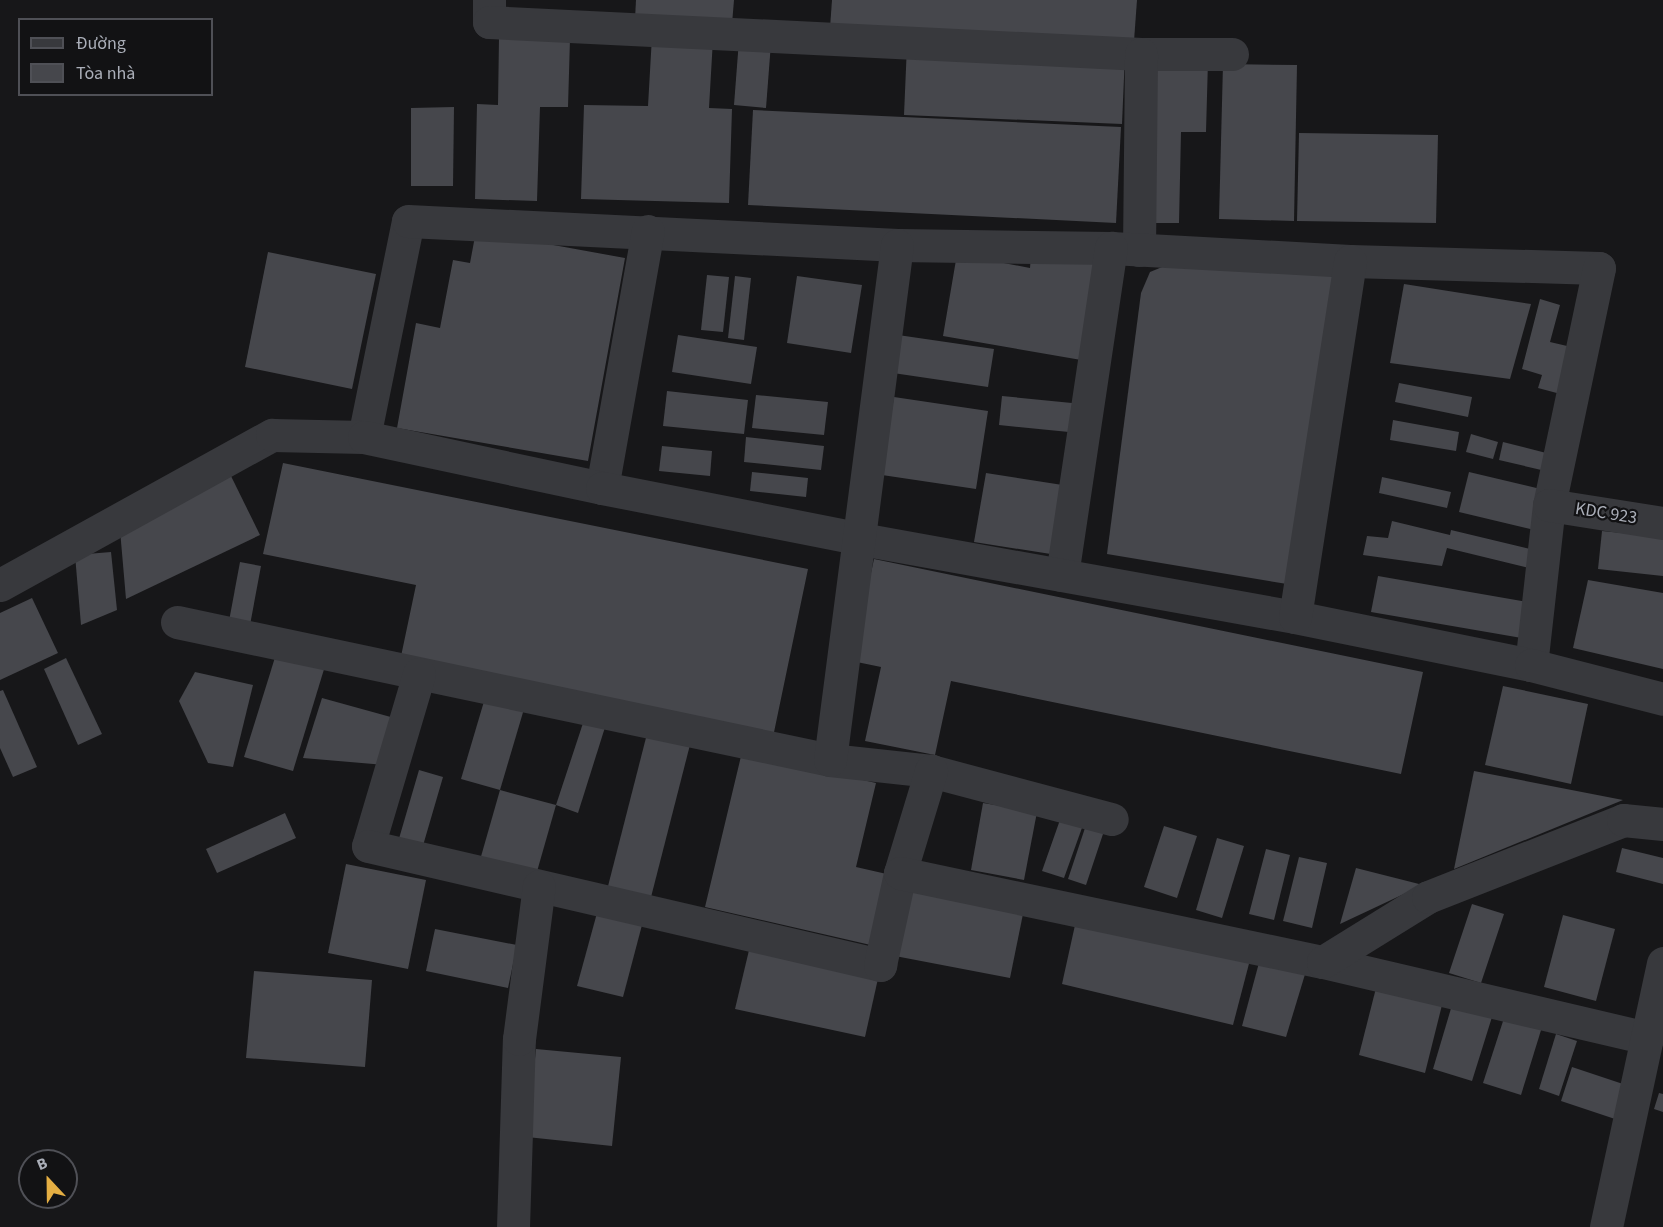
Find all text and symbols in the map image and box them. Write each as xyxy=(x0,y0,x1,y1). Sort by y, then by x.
legend xyxy=(18,18,213,96)
text: Đường xyxy=(76,31,126,56)
text: Tòa nhà xyxy=(76,61,135,86)
street label: KDC 923 xyxy=(1574,498,1638,530)
north arrow xyxy=(18,1149,78,1209)
text: B xyxy=(33,1152,51,1176)

